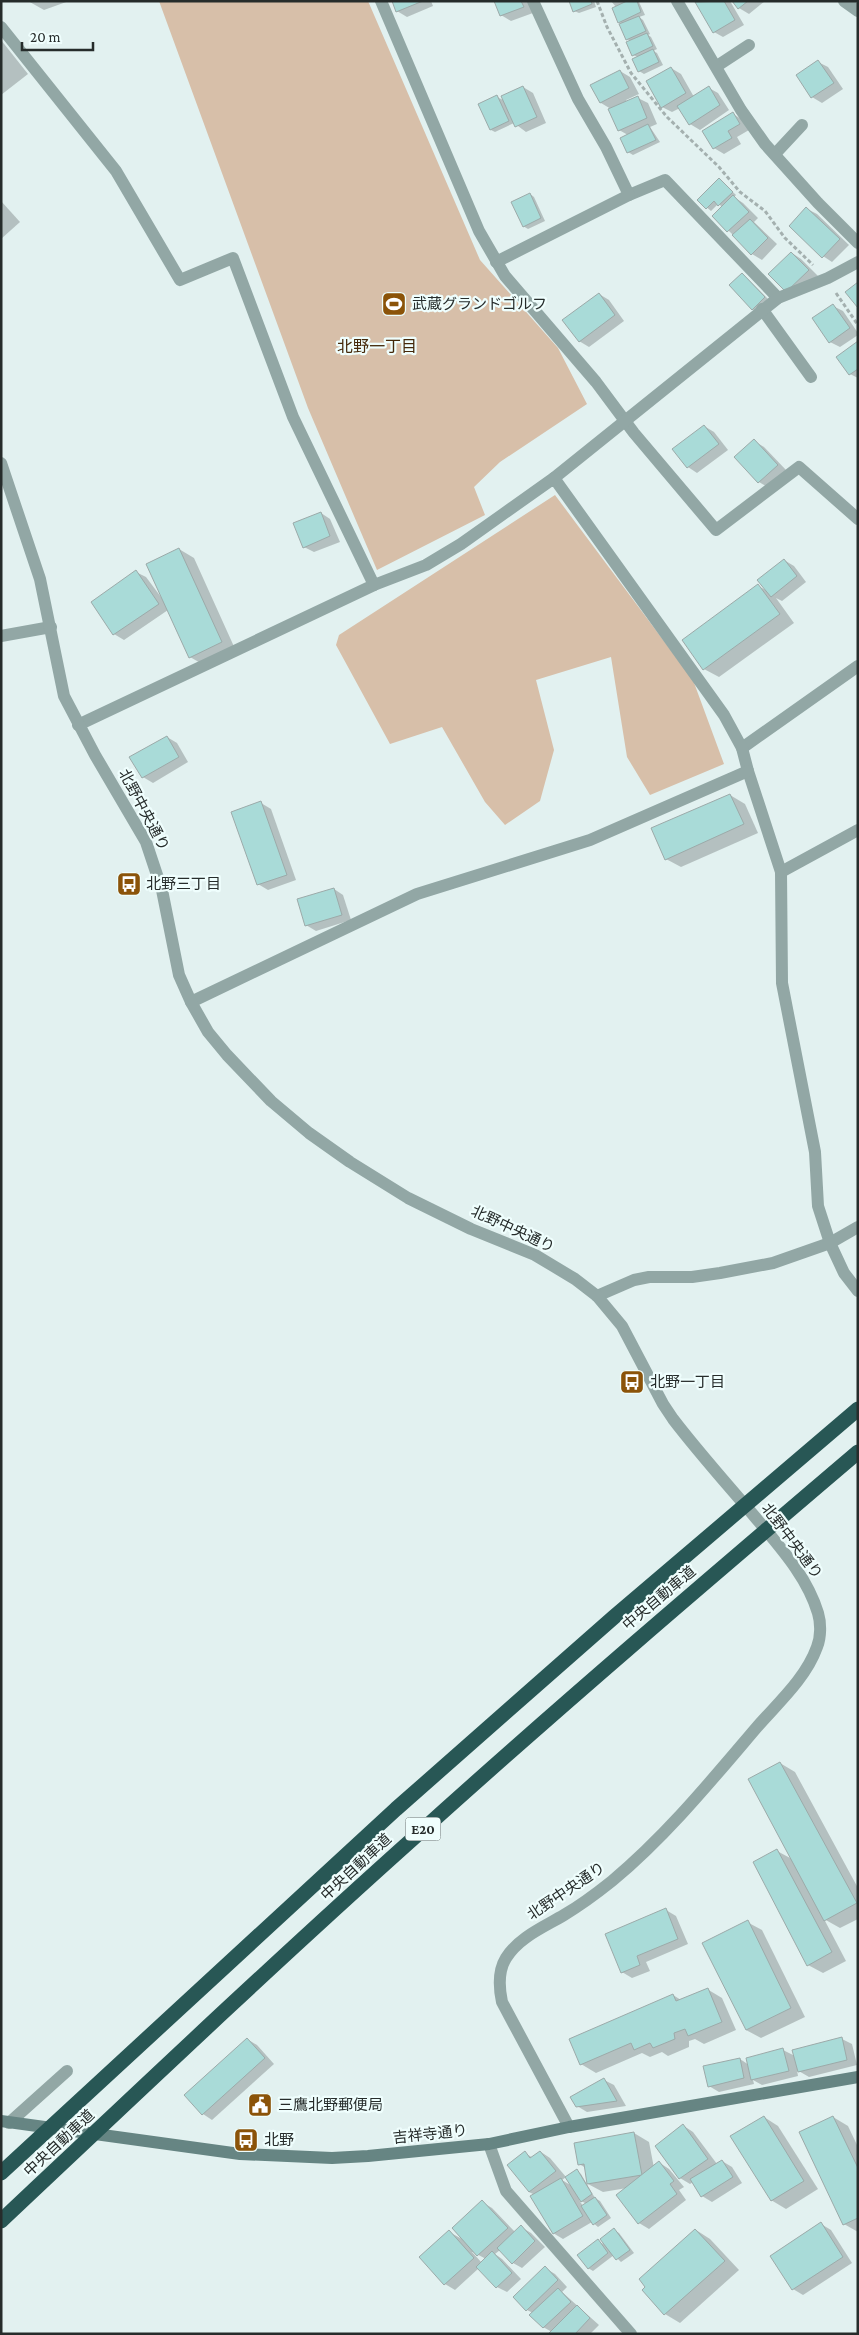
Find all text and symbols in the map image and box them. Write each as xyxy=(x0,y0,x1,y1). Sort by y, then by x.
scale bar xyxy=(22,20,94,52)
text: 20 m xyxy=(30,29,61,45)
sports icon: 武蔵グランドゴルフ xyxy=(381,291,407,317)
place label: 武蔵グランドゴルフ xyxy=(412,296,547,312)
district label: 北野一丁目 xyxy=(337,338,417,355)
street label: 北野中央通り xyxy=(116,766,173,853)
bus stop icon: 北野三丁目 xyxy=(116,871,142,897)
place label: 北野三丁目 xyxy=(146,875,221,892)
street label: 北野中央通り xyxy=(469,1202,558,1255)
bus stop icon: 北野一丁目 xyxy=(619,1369,645,1395)
place label: 北野一丁目 xyxy=(650,1373,725,1390)
street label: 北野中央通り xyxy=(759,1500,826,1582)
street label: 中央自動車道 xyxy=(619,1563,699,1633)
road number: E20 xyxy=(406,1818,440,1840)
street label: 中央自動車道 xyxy=(318,1830,394,1904)
street label: 北野中央通り xyxy=(524,1858,608,1923)
public building icon: 三鷹北野郵便局 xyxy=(247,2092,273,2118)
place label: 三鷹北野郵便局 xyxy=(278,2096,383,2113)
street label: 中央自動車道 xyxy=(21,2106,97,2180)
street label: 吉祥寺通り xyxy=(392,2122,468,2146)
bus stop icon: 北野 xyxy=(233,2127,259,2153)
place label: 北野 xyxy=(264,2131,294,2148)

